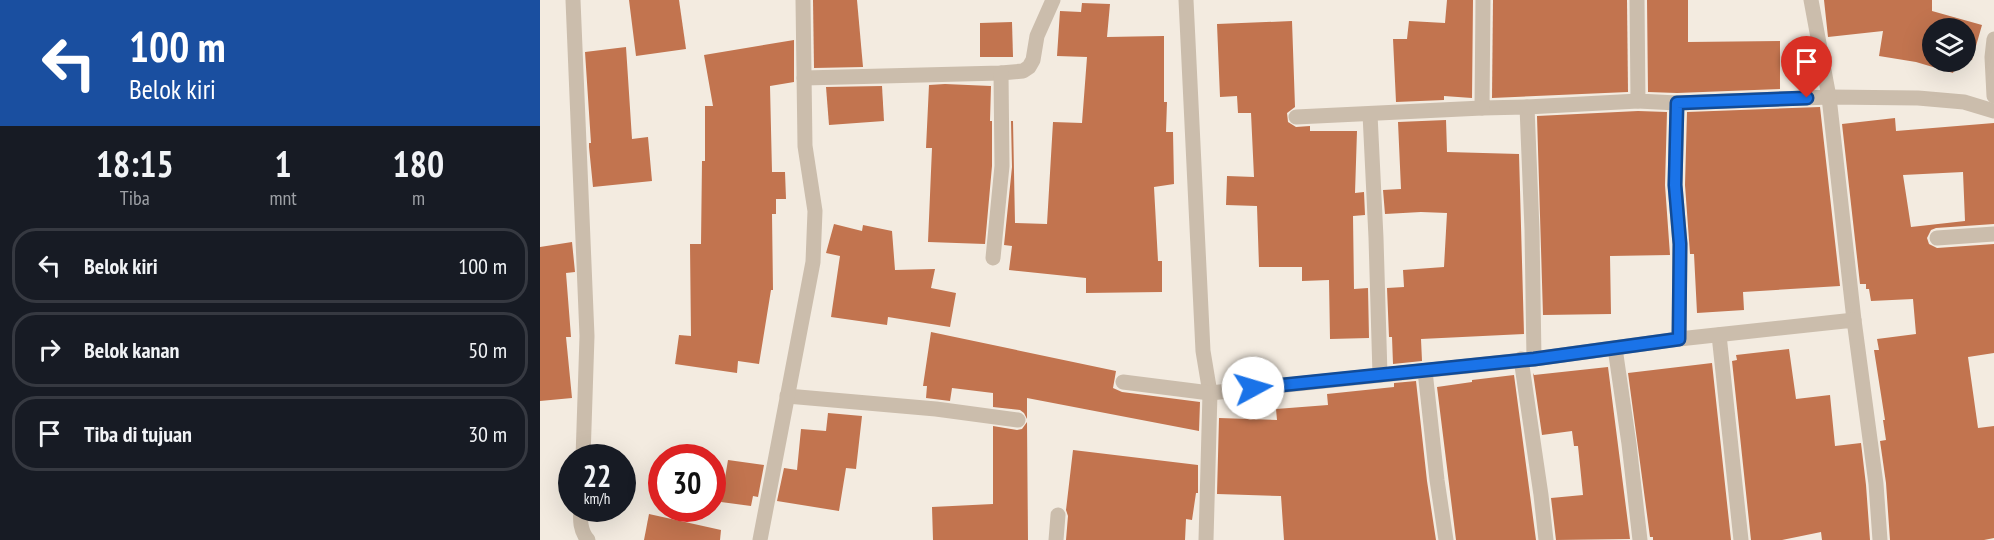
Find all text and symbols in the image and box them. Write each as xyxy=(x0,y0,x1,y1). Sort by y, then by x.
map controls xyxy=(1922,18,1976,72)
button: layers xyxy=(1922,18,1976,72)
text: 100 m xyxy=(129,19,226,74)
icon: left xyxy=(30,24,108,102)
pin xyxy=(1781,36,1832,98)
icon: arrive xyxy=(1790,45,1823,78)
text: Belok kiri xyxy=(129,72,216,106)
text: 18:15 xyxy=(96,140,174,187)
text: 1 xyxy=(275,140,292,187)
text: 180 xyxy=(393,140,444,187)
text: Tiba xyxy=(120,185,150,211)
text: mnt xyxy=(269,185,297,211)
text: m xyxy=(412,185,425,211)
icon: left xyxy=(33,249,66,282)
text: Belok kiri xyxy=(84,252,158,280)
text: 100 m xyxy=(458,252,507,280)
icon: right xyxy=(33,333,66,366)
text: Belok kanan xyxy=(84,336,179,364)
text: 50 m xyxy=(468,336,507,364)
position arrow xyxy=(1221,356,1285,420)
icon: arrive xyxy=(33,417,66,450)
text: Tiba di tujuan xyxy=(84,420,192,448)
text: 30 m xyxy=(468,420,507,448)
speed limit sign: 30 xyxy=(648,444,726,522)
text: 22 xyxy=(583,456,611,495)
text: km/h xyxy=(584,489,610,508)

